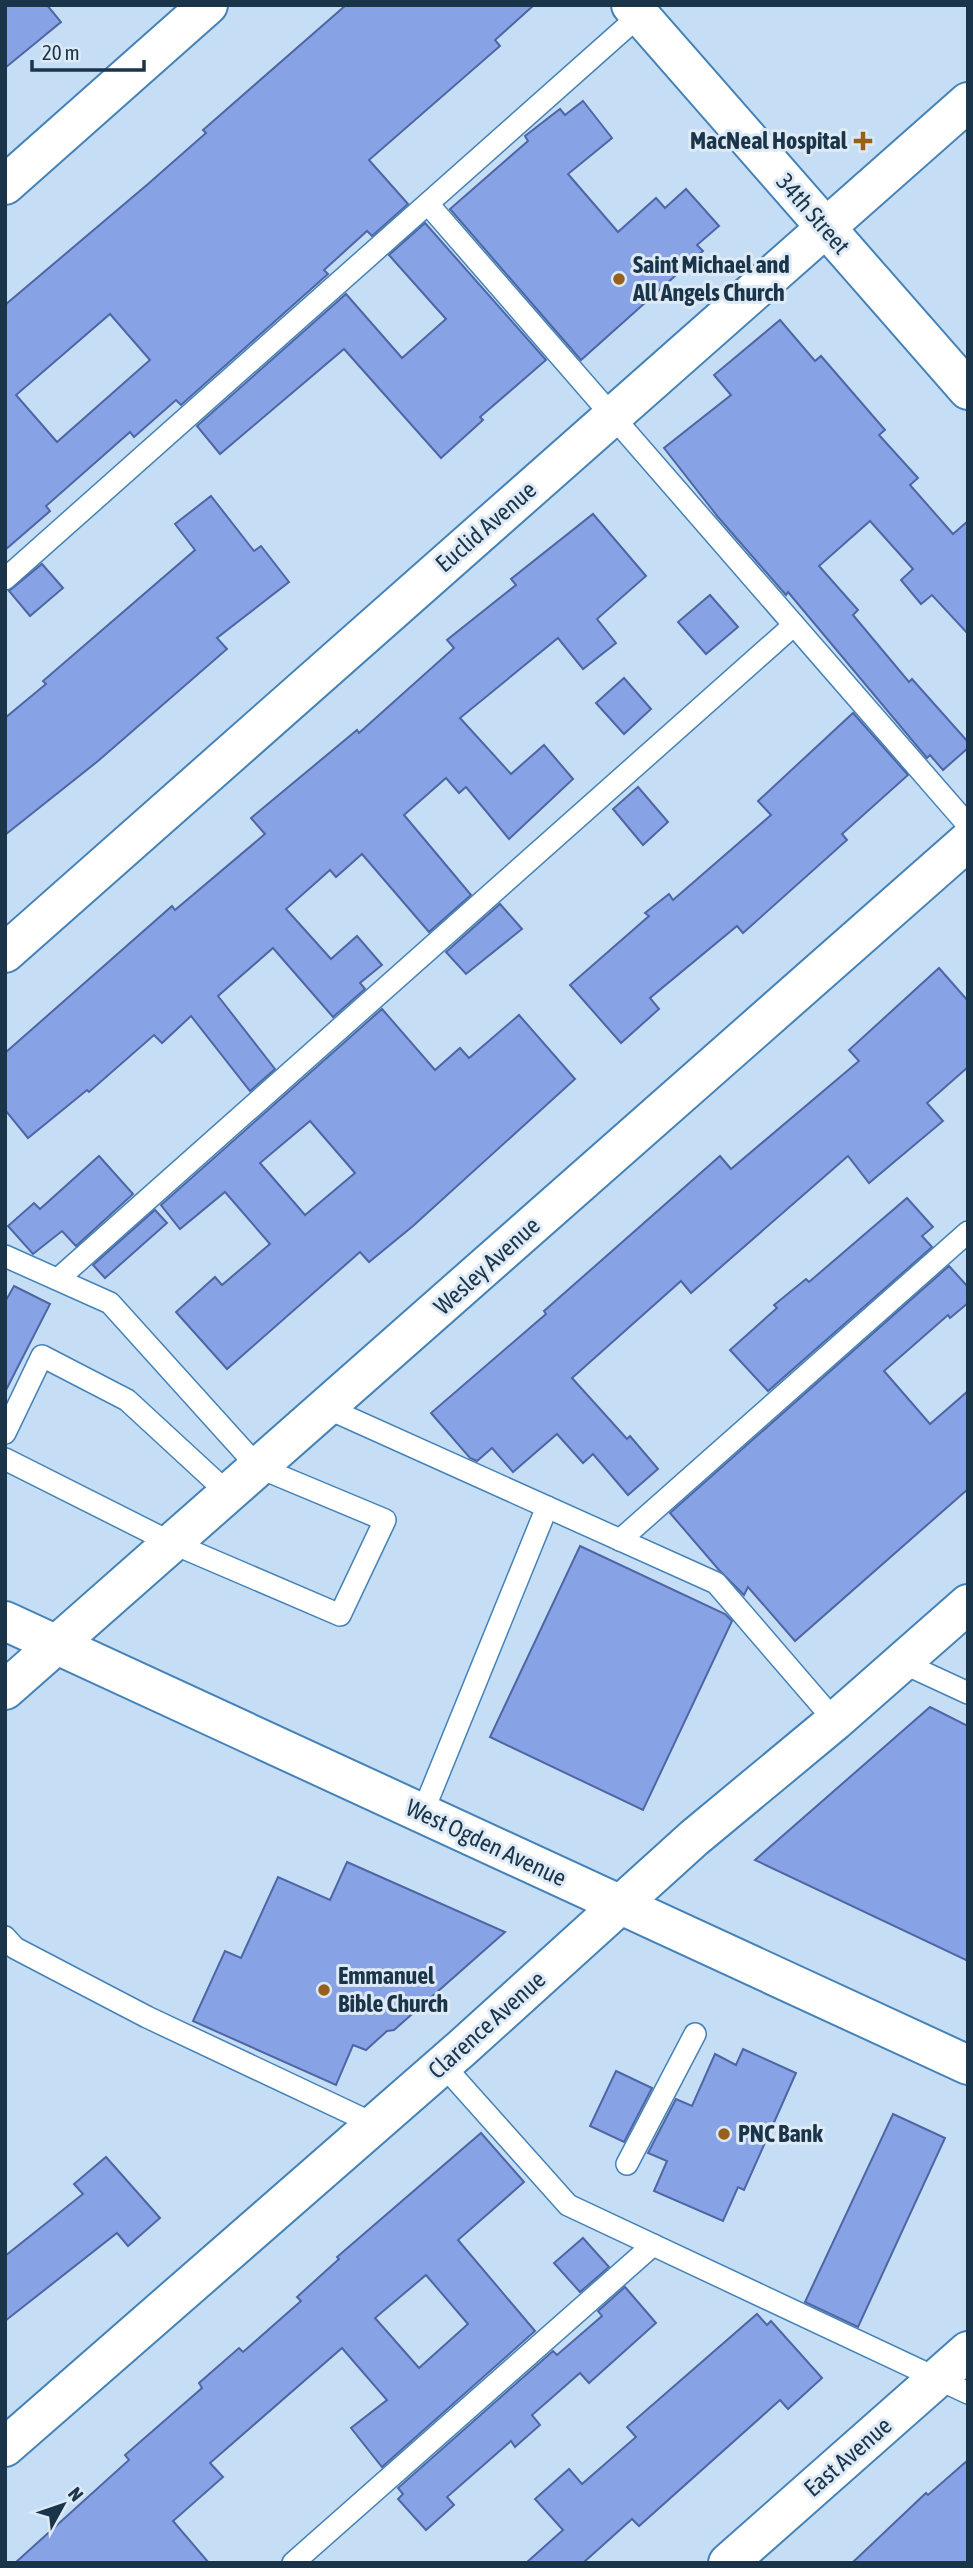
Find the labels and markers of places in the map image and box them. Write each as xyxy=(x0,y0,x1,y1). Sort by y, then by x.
place label: MacNeal Hospital xyxy=(690,127,848,154)
marker: MacNeal Hospital xyxy=(853,131,873,151)
place label: Saint Michael and All Angels Church xyxy=(632,251,790,306)
marker: Saint Michael and All Angels Church xyxy=(611,271,627,287)
place label: Emmanuel Bible Church xyxy=(338,1962,448,2017)
marker: Emmanuel Bible Church xyxy=(316,1982,332,1998)
place label: PNC Bank xyxy=(738,2120,823,2147)
marker: PNC Bank xyxy=(716,2126,732,2142)

